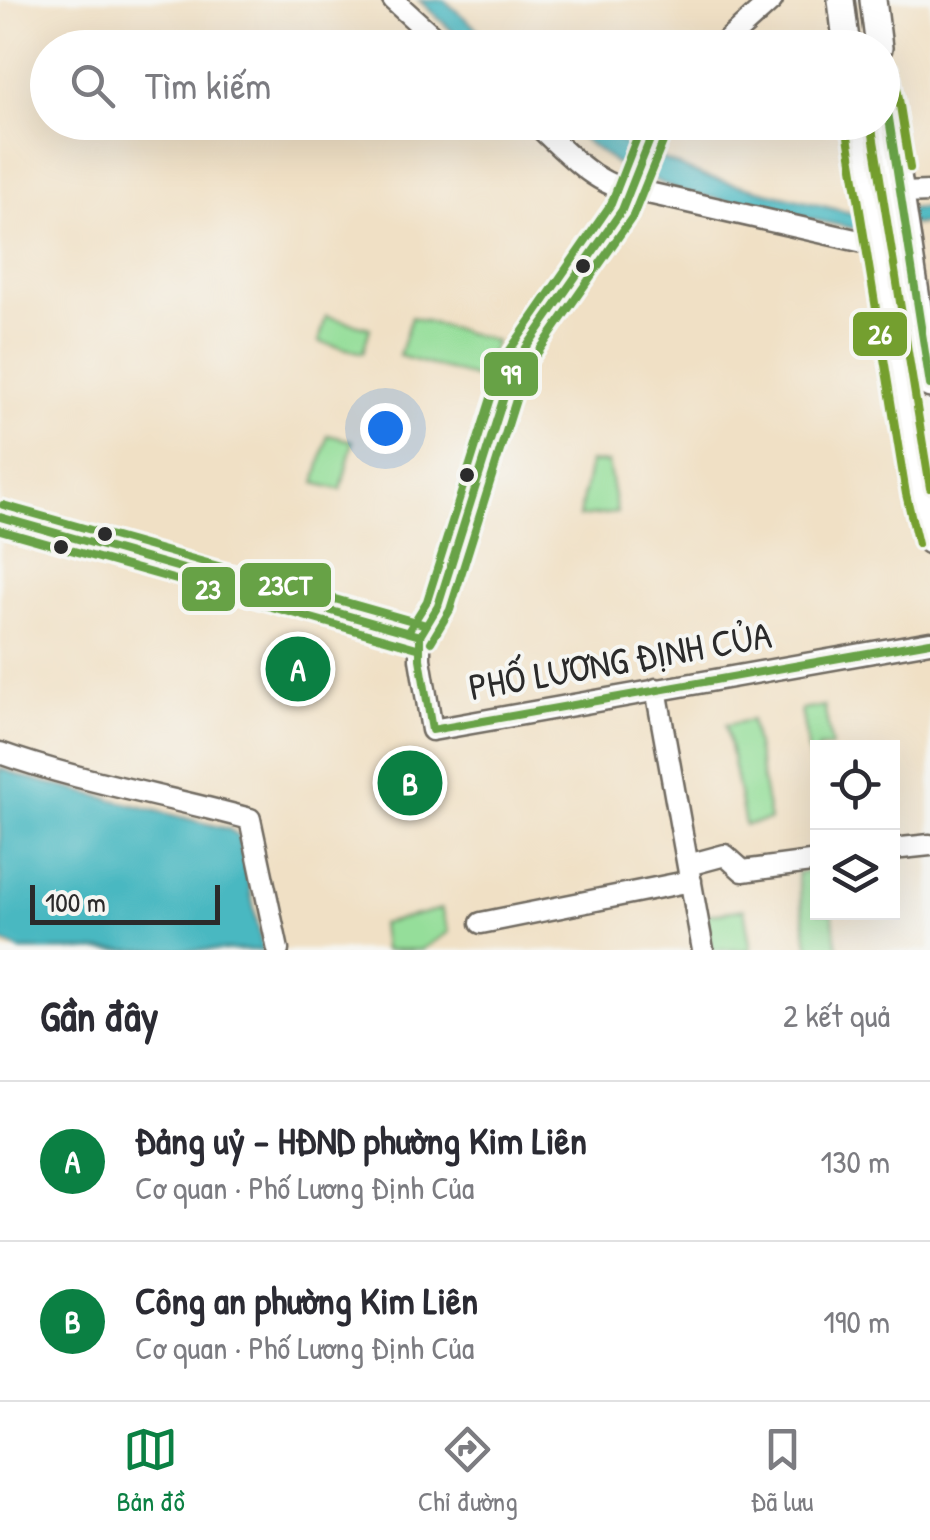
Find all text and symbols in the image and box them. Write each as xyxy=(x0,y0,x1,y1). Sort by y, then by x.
search box xyxy=(30,30,900,140)
icon: search xyxy=(65,58,120,113)
text: Tìm kiếm xyxy=(145,59,271,111)
unlabelled marker xyxy=(573,256,593,276)
line badge: 26 xyxy=(851,310,909,358)
text: 26 xyxy=(868,315,892,353)
line badge: 99 xyxy=(482,350,540,398)
text: 99 xyxy=(501,355,521,393)
your location xyxy=(360,403,411,454)
unlabelled marker xyxy=(457,465,477,485)
unlabelled marker xyxy=(95,524,115,544)
unlabelled marker xyxy=(51,537,71,557)
line badge: 23CT xyxy=(238,561,333,609)
line badge: 23 xyxy=(180,565,237,613)
text: 23CT xyxy=(258,566,313,604)
text: 23 xyxy=(195,570,221,608)
street label: PHỐ LƯƠNG ĐỊNH CỦA xyxy=(465,608,775,712)
pin: A xyxy=(266,632,330,706)
map controls xyxy=(810,740,900,920)
button: locate xyxy=(810,740,900,830)
pin: B xyxy=(378,746,442,820)
button: layers xyxy=(810,830,900,920)
scale bar xyxy=(30,880,220,924)
text: 100 m xyxy=(45,883,106,921)
text: Gần đây xyxy=(40,987,158,1044)
text: 2 kết quả xyxy=(783,994,890,1037)
text: Đảng uỷ - HĐND phường Kim Liên xyxy=(135,1114,587,1166)
text: A xyxy=(65,1140,80,1183)
text: 130 m xyxy=(821,1140,890,1183)
text: Cơ quan · Phố Lương Định Của xyxy=(135,1166,474,1209)
text: Công an phường Kim Liên xyxy=(135,1274,478,1326)
text: B xyxy=(64,1300,81,1343)
text: 190 m xyxy=(823,1300,890,1343)
text: Cơ quan · Phố Lương Định Của xyxy=(135,1326,474,1369)
tab: Bản đồ xyxy=(117,1422,185,1520)
tab: Chỉ đường xyxy=(418,1422,518,1520)
tab: Đã lưu xyxy=(751,1422,813,1520)

